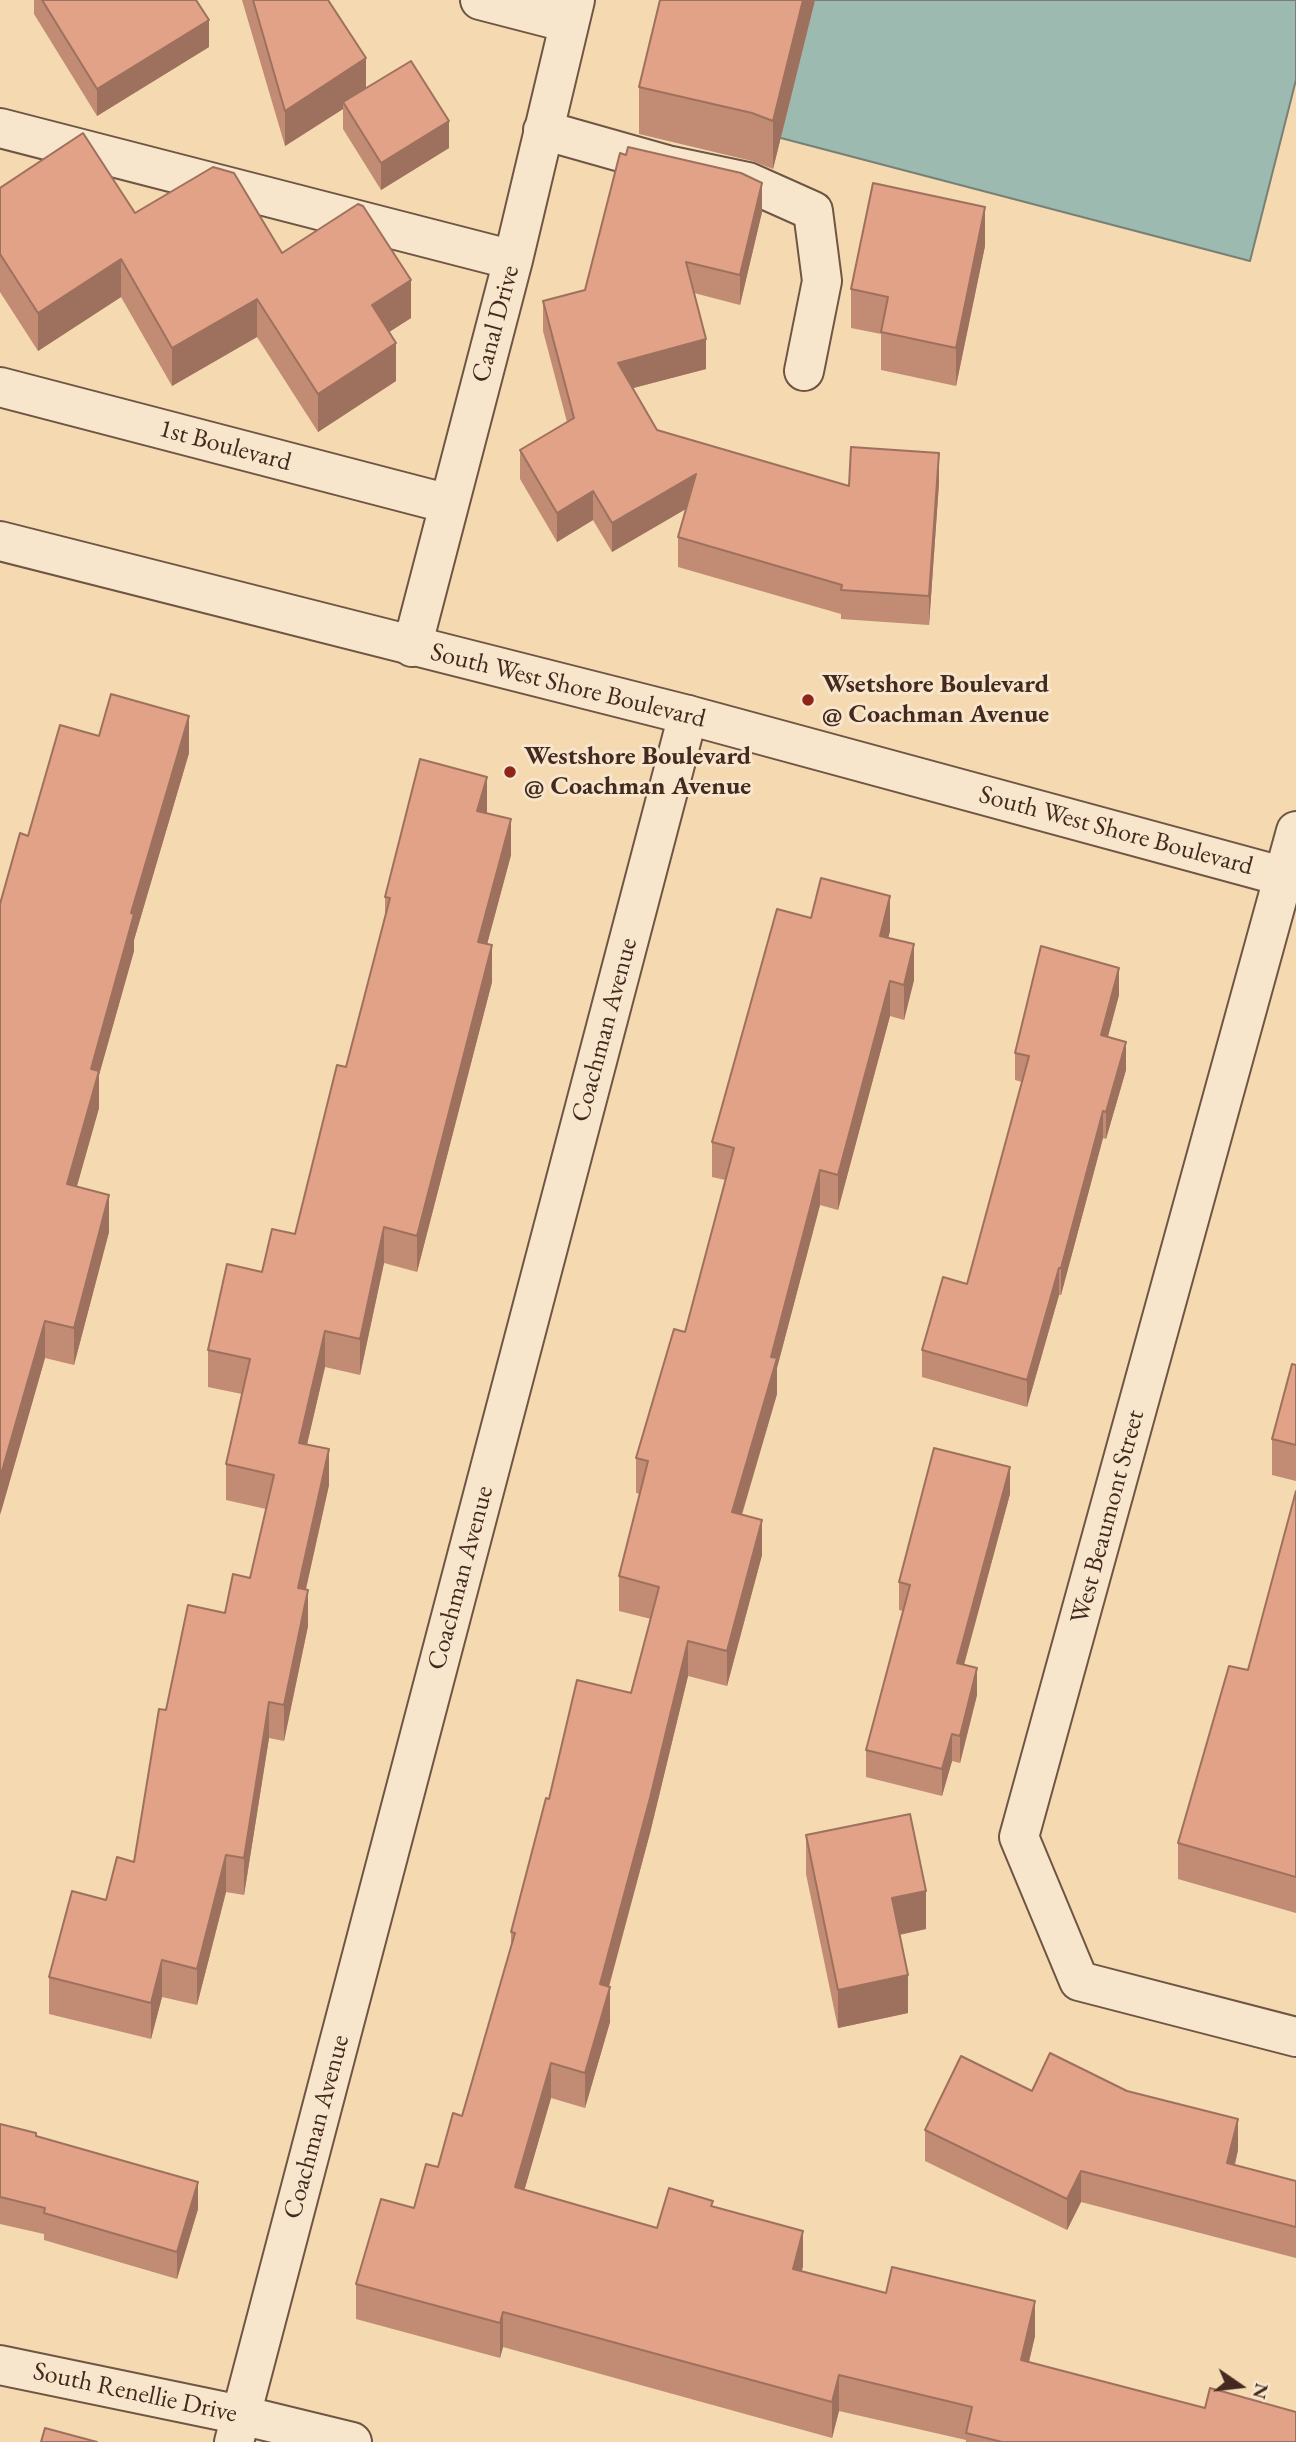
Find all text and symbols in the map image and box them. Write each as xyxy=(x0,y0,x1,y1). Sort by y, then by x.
street label: Canal Drive xyxy=(465,262,527,386)
street label: 1st Boulevard xyxy=(155,413,295,479)
street label: South West Shore Boulevard xyxy=(427,637,709,735)
place label: Wsetshore Boulevard @ Coachman Avenue xyxy=(822,669,1049,730)
marker: Wsetshore Boulevard @ Coachman Avenue xyxy=(800,692,816,708)
place label: Westshore Boulevard @ Coachman Avenue xyxy=(524,741,751,802)
marker: Westshore Boulevard @ Coachman Avenue xyxy=(502,764,518,780)
street label: South West Shore Boulevard xyxy=(976,779,1256,883)
street label: Coachman Avenue xyxy=(565,935,645,1125)
street label: West Beaumont Street xyxy=(1064,1407,1152,1627)
street label: Coachman Avenue xyxy=(421,1483,501,1673)
street label: Coachman Avenue xyxy=(277,2032,357,2222)
north arrow xyxy=(1205,2351,1275,2421)
street label: South Renellie Drive xyxy=(30,2356,240,2430)
text: N xyxy=(1247,2381,1275,2402)

